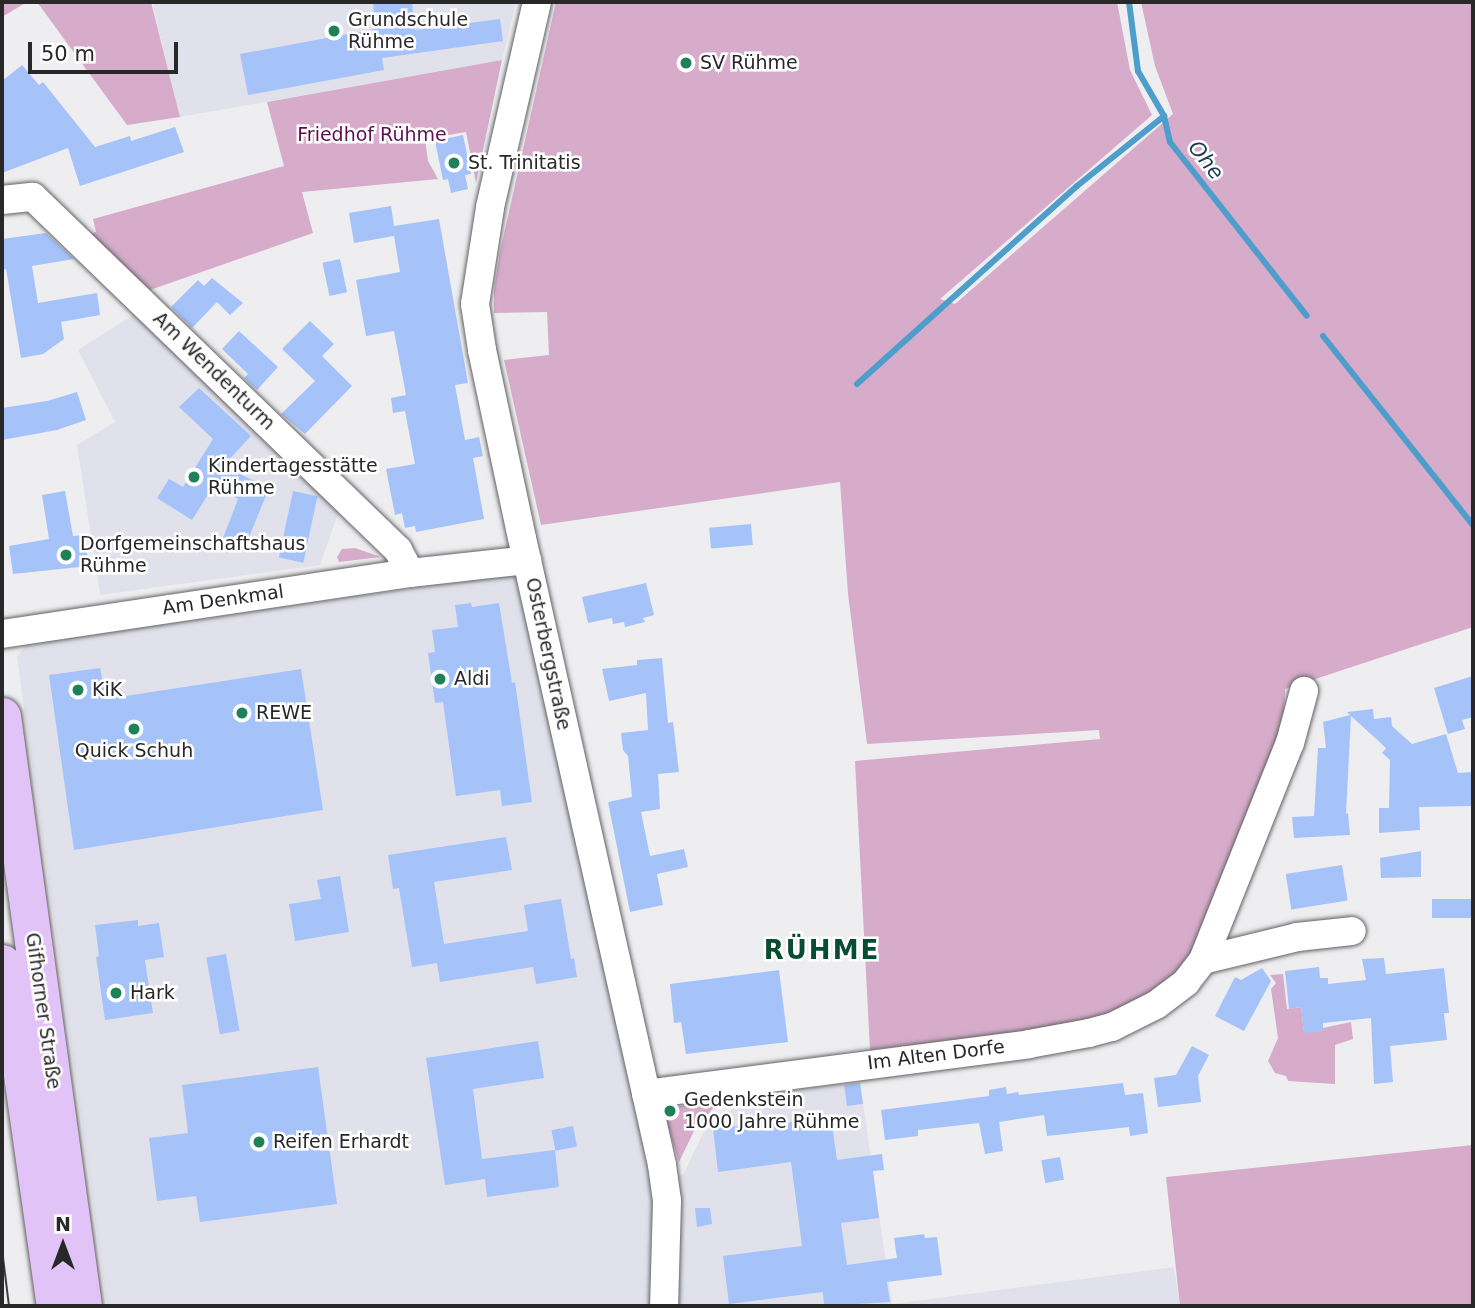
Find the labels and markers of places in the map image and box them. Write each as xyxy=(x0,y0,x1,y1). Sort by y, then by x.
place label: Grundschule Rühme xyxy=(348,9,468,53)
marker: Grundschule Rühme xyxy=(326,23,342,39)
place label: SV Rühme xyxy=(700,52,798,74)
marker: SV Rühme xyxy=(678,55,694,71)
place label: St. Trinitatis xyxy=(468,152,581,174)
marker: St. Trinitatis xyxy=(446,155,462,171)
place label: Kindertagesstätte Rühme xyxy=(208,455,378,499)
marker: Kindertagesstätte Rühme xyxy=(186,469,202,485)
place label: Dorfgemeinschaftshaus Rühme xyxy=(80,533,305,577)
marker: Dorfgemeinschaftshaus Rühme xyxy=(58,547,74,563)
place label: Aldi xyxy=(454,668,490,690)
marker: Aldi xyxy=(432,671,448,687)
place label: KiK xyxy=(92,679,122,701)
marker: KiK xyxy=(70,682,86,698)
place label: REWE xyxy=(256,702,312,724)
marker: REWE xyxy=(234,705,250,721)
marker: Quick Schuh xyxy=(126,721,142,737)
place label: Quick Schuh xyxy=(75,740,193,762)
place label: Hark xyxy=(130,982,175,1004)
marker: Hark xyxy=(108,985,124,1001)
place label: Gedenkstein 1000 Jahre Rühme xyxy=(684,1089,859,1133)
marker: Gedenkstein 1000 Jahre Rühme xyxy=(662,1103,678,1119)
place label: Reifen Erhardt xyxy=(273,1131,409,1153)
marker: Reifen Erhardt xyxy=(251,1134,267,1150)

